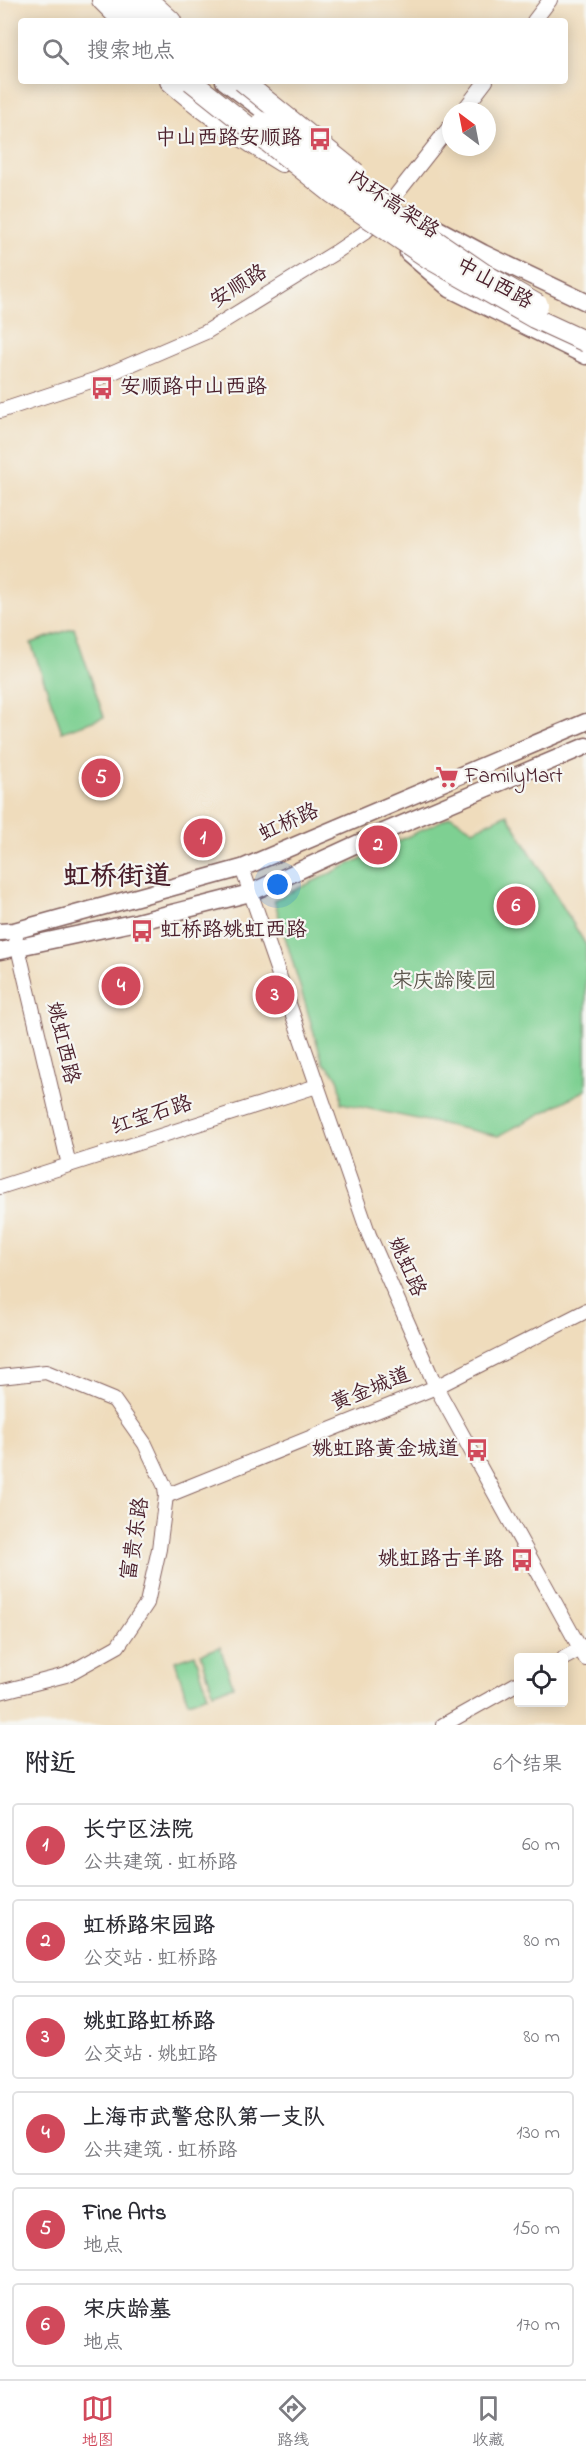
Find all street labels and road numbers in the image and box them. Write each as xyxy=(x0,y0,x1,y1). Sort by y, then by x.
street label: 内环高架路 xyxy=(341,163,445,247)
street label: 中山西路 xyxy=(450,251,538,317)
street label: 安顺路 xyxy=(204,258,274,316)
street label: 虹桥路 xyxy=(254,796,324,850)
street label: 姚虹西路 xyxy=(38,999,86,1087)
street label: 红宝石路 xyxy=(107,1089,197,1143)
street label: 姚虹路 xyxy=(379,1232,433,1302)
street label: 黄金城道 xyxy=(326,1360,416,1420)
street label: 富贵东路 xyxy=(115,1495,157,1583)

